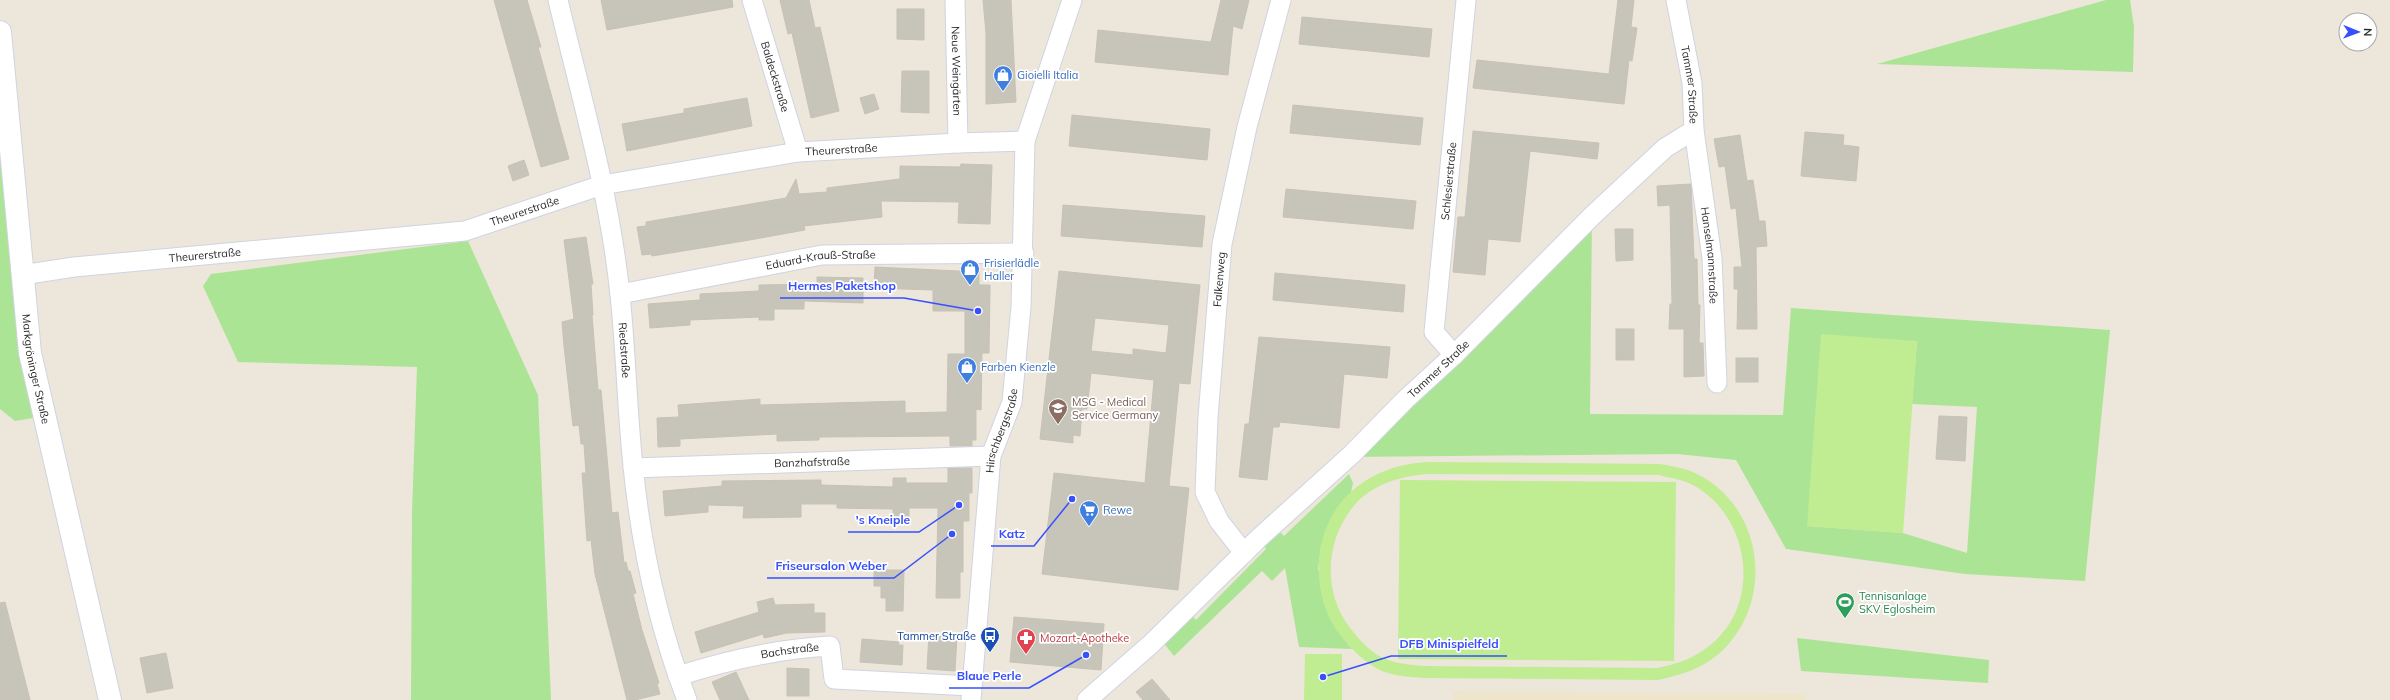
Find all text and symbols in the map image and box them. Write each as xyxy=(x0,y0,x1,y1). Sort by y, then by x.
north arrow xyxy=(2338,12,2378,52)
street label: Neue Weingärten xyxy=(949,26,964,116)
text: N xyxy=(2361,28,2375,36)
street label: Baldeckstraße xyxy=(758,40,792,114)
street label: Tammer Straße xyxy=(1678,44,1701,124)
shop icon: Gioielli Italia xyxy=(992,64,1014,92)
place label: Gioielli Italia xyxy=(1017,68,1078,82)
street label: Theurerstraße xyxy=(805,141,878,159)
street label: Schlesierstraße xyxy=(1438,142,1459,221)
street label: Theurerstraße xyxy=(488,193,561,229)
street label: Hanselmannstraße xyxy=(1698,206,1721,304)
street label: Theurerstraße xyxy=(168,245,241,265)
street label: Eduard-Krauß-Straße xyxy=(765,247,876,273)
street label: Falkenweg xyxy=(1210,251,1228,307)
place label: Frisierlädle Haller xyxy=(984,256,1039,283)
shop icon: Frisierlädle Haller xyxy=(959,258,981,286)
callout: Hermes Paketshop xyxy=(780,274,904,298)
text: Hermes Paketshop xyxy=(788,278,896,293)
street label: Markgröninger Straße xyxy=(19,313,53,425)
street label: Riedstraße xyxy=(616,322,633,378)
street label: Tammer Straße xyxy=(1405,337,1472,401)
shop icon: Farben Kienzle xyxy=(956,356,978,384)
place label: Farben Kienzle xyxy=(981,360,1056,374)
street label: Hirschbergstraße xyxy=(983,388,1020,474)
place label: MSG - Medical Service Germany xyxy=(1072,395,1158,422)
school or university icon: MSG - Medical Service Germany xyxy=(1047,397,1069,425)
street label: Banzhafstraße xyxy=(774,454,850,470)
supermarket icon: Rewe xyxy=(1078,499,1100,527)
place label: Rewe xyxy=(1103,503,1132,517)
callout: 's Kneiple xyxy=(848,508,919,532)
text: 's Kneiple xyxy=(856,512,911,527)
callout: Katz xyxy=(991,522,1034,546)
text: Katz xyxy=(999,526,1025,541)
callout: Friseursalon Weber xyxy=(767,554,894,578)
text: Friseursalon Weber xyxy=(775,558,887,573)
place label: Tennisanlage SKV Eglosheim xyxy=(1859,589,1935,616)
sports icon: Tennisanlage SKV Eglosheim xyxy=(1834,591,1856,619)
bus stop icon: Tammer Straße xyxy=(979,625,1001,653)
pharmacy icon: Mozart-Apotheke xyxy=(1015,627,1037,655)
place label: Tammer Straße xyxy=(897,629,976,643)
place label: Mozart-Apotheke xyxy=(1040,631,1129,645)
callout: DFB Minispielfeld xyxy=(1391,632,1507,656)
text: DFB Minispielfeld xyxy=(1399,636,1499,651)
street label: Bachstraße xyxy=(760,640,820,661)
callout: Blaue Perle xyxy=(949,664,1029,688)
text: Blaue Perle xyxy=(957,668,1022,683)

